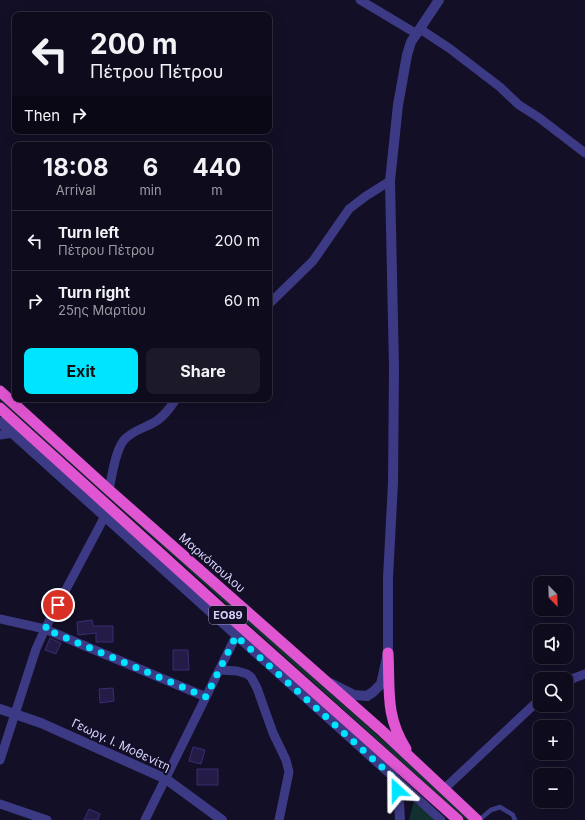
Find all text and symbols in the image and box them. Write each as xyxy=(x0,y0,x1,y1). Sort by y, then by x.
text: 200 m xyxy=(90,27,178,61)
icon: left xyxy=(24,28,76,80)
text: Πέτρου Πέτρου xyxy=(90,61,223,82)
icon: right xyxy=(68,104,90,126)
text: Then xyxy=(24,106,60,125)
text: 18:08 xyxy=(43,153,109,182)
text: 6 xyxy=(143,153,158,182)
text: 440 xyxy=(193,153,241,182)
text: Arrival xyxy=(56,182,96,198)
text: min xyxy=(139,182,162,198)
text: m xyxy=(211,182,223,198)
text: Turn left xyxy=(58,223,119,242)
icon: left xyxy=(24,230,46,252)
text: 200 m xyxy=(215,231,260,250)
text: Πέτρου Πέτρου xyxy=(58,242,154,258)
text: Turn right xyxy=(58,283,130,302)
icon: right xyxy=(24,290,46,312)
text: 60 m xyxy=(224,291,260,310)
text: 25ης Μαρτίου xyxy=(58,302,146,318)
button: Exit xyxy=(24,348,138,394)
button: Share xyxy=(146,348,260,394)
street label: Μαρκόπουλου xyxy=(176,530,249,595)
north arrow xyxy=(533,576,573,616)
map controls xyxy=(533,576,573,808)
pin xyxy=(41,588,75,622)
icon: arrive xyxy=(47,594,69,616)
road number: ΕΟ89 xyxy=(209,606,247,624)
button: sound xyxy=(533,624,573,664)
button: search xyxy=(533,672,573,712)
street label: Γεωργ. Ι. Μοθενίτη xyxy=(69,715,173,774)
button: + xyxy=(533,720,573,760)
button: − xyxy=(533,768,573,808)
position arrow xyxy=(376,769,418,811)

